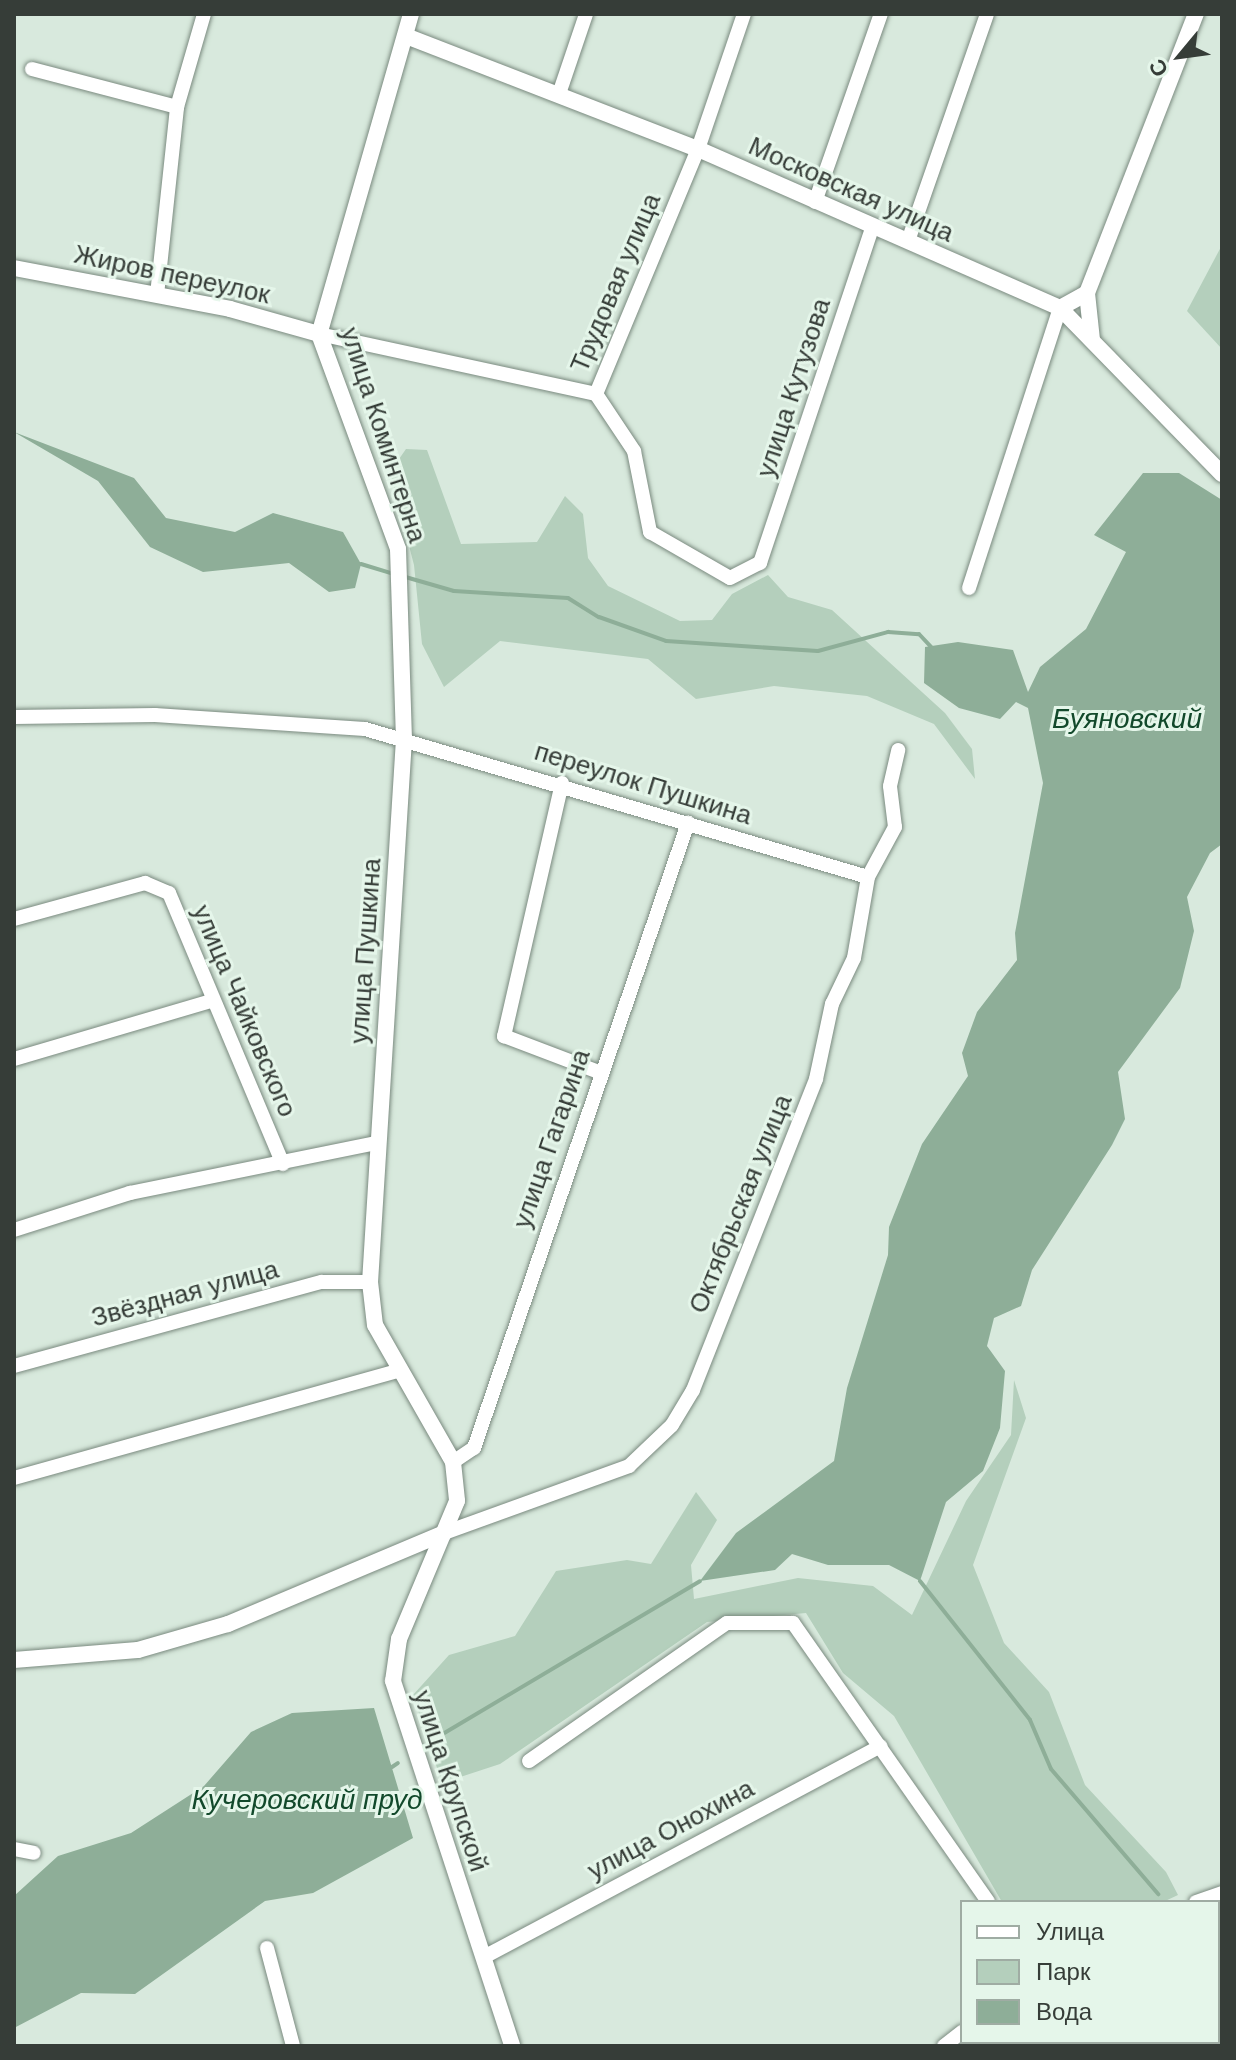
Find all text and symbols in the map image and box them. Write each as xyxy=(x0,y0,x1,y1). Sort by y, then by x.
north arrow xyxy=(1140,16,1220,96)
text: С xyxy=(1144,55,1173,81)
street label: Московская улица xyxy=(744,131,958,249)
street label: Трудовая улица xyxy=(564,189,668,377)
street label: Жиров переулок xyxy=(71,239,273,311)
street label: улица Кутузова xyxy=(750,295,838,481)
street label: улица Коминтерна xyxy=(333,323,433,547)
water label: Буяновский xyxy=(1052,702,1202,736)
street label: переулок Пушкина xyxy=(531,736,755,832)
street label: улица Пушкина xyxy=(344,857,388,1045)
street label: улица Чайковского xyxy=(185,900,303,1122)
street label: улица Гагарина xyxy=(507,1046,597,1232)
street label: Октябрьская улица xyxy=(683,1090,799,1318)
street label: Звёздная улица xyxy=(88,1254,282,1334)
street label: улица Крупской xyxy=(406,1686,494,1876)
street label: улица Онохина xyxy=(583,1773,759,1887)
water label: Кучеровский пруд xyxy=(191,1783,423,1817)
legend xyxy=(960,1900,1220,2044)
text: Улица xyxy=(1036,1918,1104,1945)
text: Парк xyxy=(1036,1958,1090,1985)
text: Вода xyxy=(1036,1998,1092,2025)

